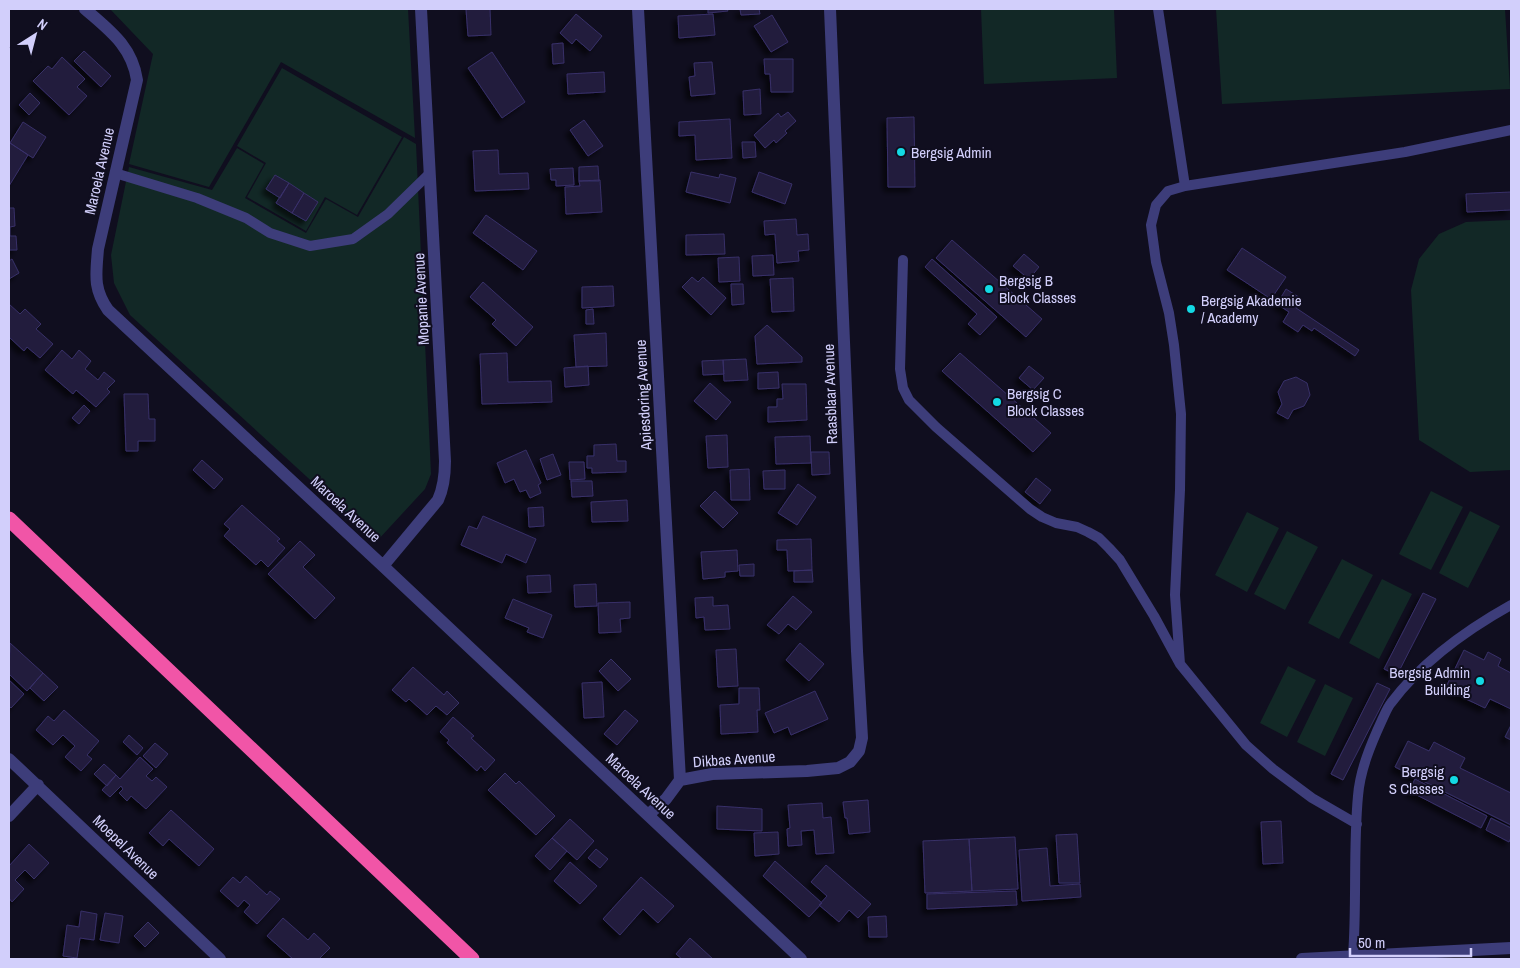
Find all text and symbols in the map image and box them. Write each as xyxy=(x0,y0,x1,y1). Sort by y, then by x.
north arrow xyxy=(10,10,60,60)
text: N xyxy=(34,15,51,34)
street label: Maroela Avenue xyxy=(79,125,119,217)
place label: Bergsig Admin xyxy=(911,142,992,163)
marker: Bergsig Admin xyxy=(895,146,907,158)
street label: Mopanie Avenue xyxy=(408,252,434,346)
place label: Bergsig B Block Classes xyxy=(999,270,1076,308)
marker: Bergsig B Block Classes xyxy=(983,283,995,295)
place label: Bergsig Akademie / Academy xyxy=(1201,290,1302,328)
marker: Bergsig Akademie / Academy xyxy=(1185,303,1197,315)
street label: Apiesdoring Avenue xyxy=(630,339,656,452)
street label: Raasblaar Avenue xyxy=(818,343,842,444)
place label: Bergsig C Block Classes xyxy=(1007,383,1084,421)
marker: Bergsig C Block Classes xyxy=(991,396,1003,408)
street label: Maroela Avenue xyxy=(306,471,386,547)
place label: Bergsig Admin Building xyxy=(1389,662,1470,700)
marker: Bergsig Admin Building xyxy=(1474,675,1486,687)
street label: Dikbas Avenue xyxy=(692,746,776,772)
street label: Maroela Avenue xyxy=(601,748,681,824)
place label: Bergsig S Classes xyxy=(1389,761,1444,799)
marker: Bergsig S Classes xyxy=(1448,774,1460,786)
street label: Moepel Avenue xyxy=(88,810,164,884)
scale bar xyxy=(1350,926,1471,958)
text: 50 m xyxy=(1358,932,1385,953)

